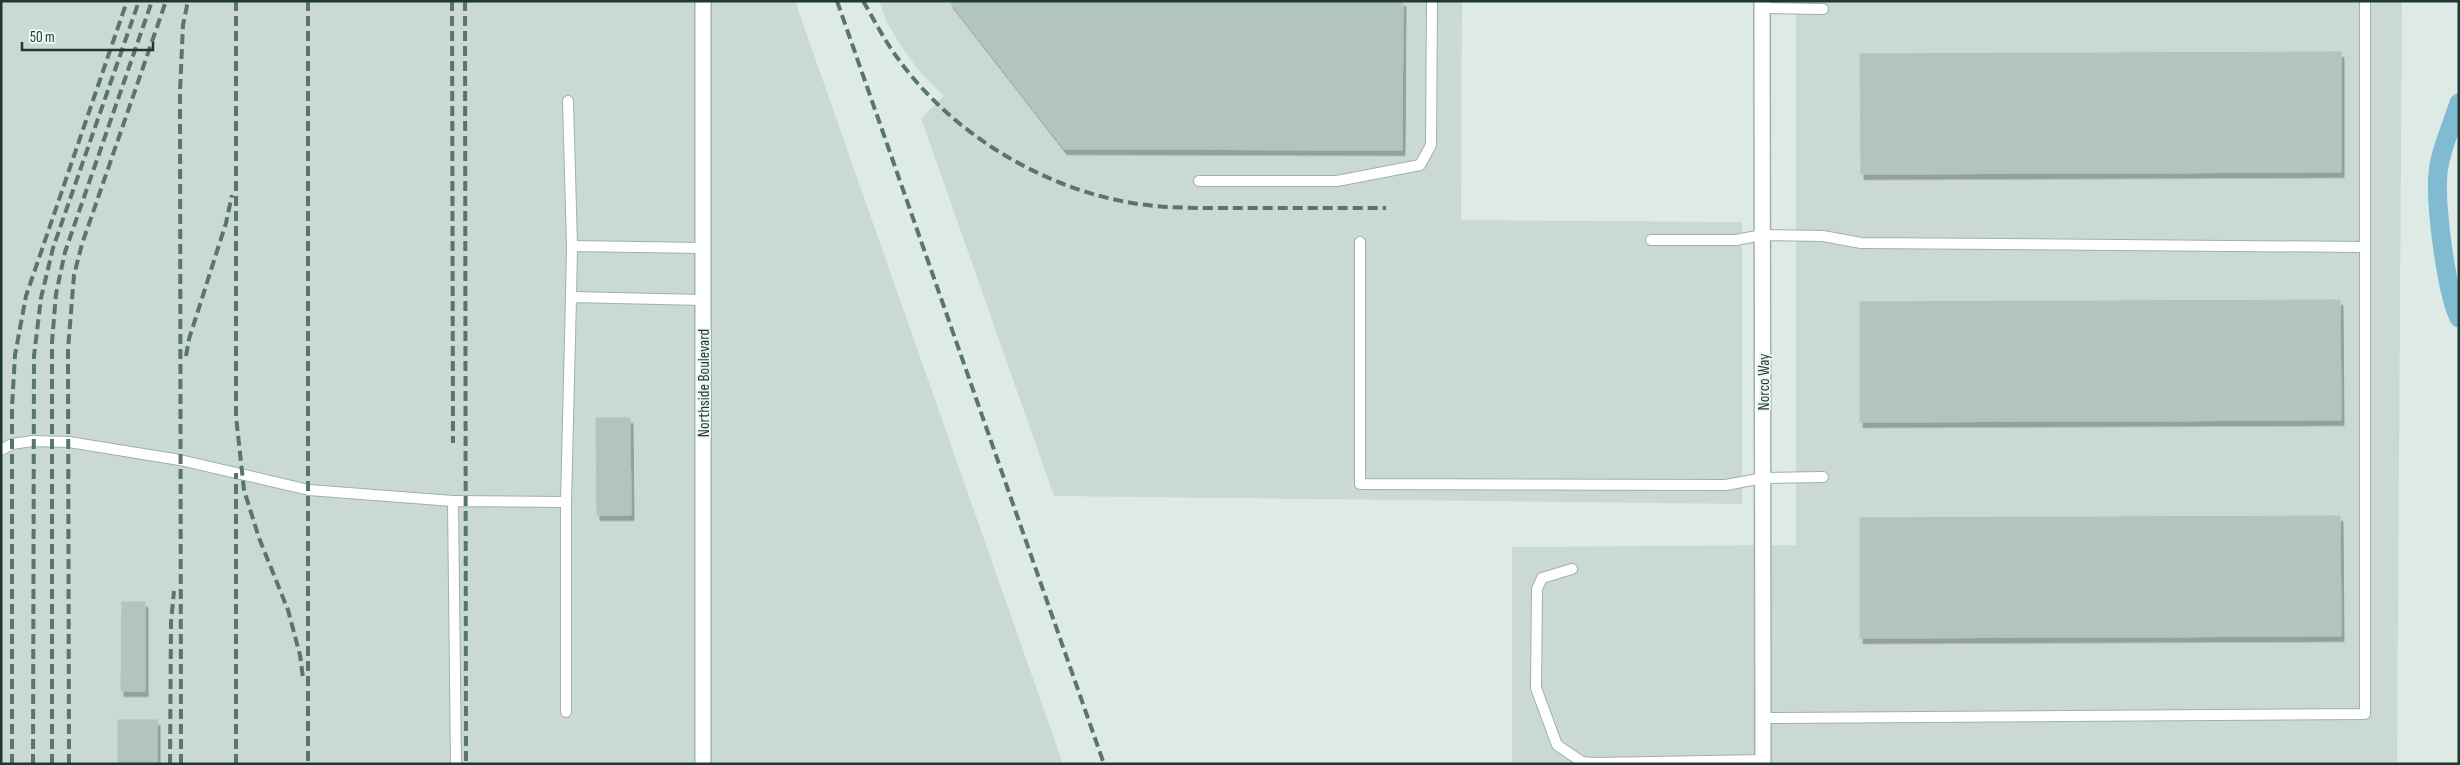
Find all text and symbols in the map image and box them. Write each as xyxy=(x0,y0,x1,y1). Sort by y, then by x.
scale bar xyxy=(22,20,154,52)
text: 50 m xyxy=(30,28,55,47)
street label: Northside Boulevard xyxy=(695,329,714,437)
street label: Norco Way xyxy=(1755,354,1774,410)

